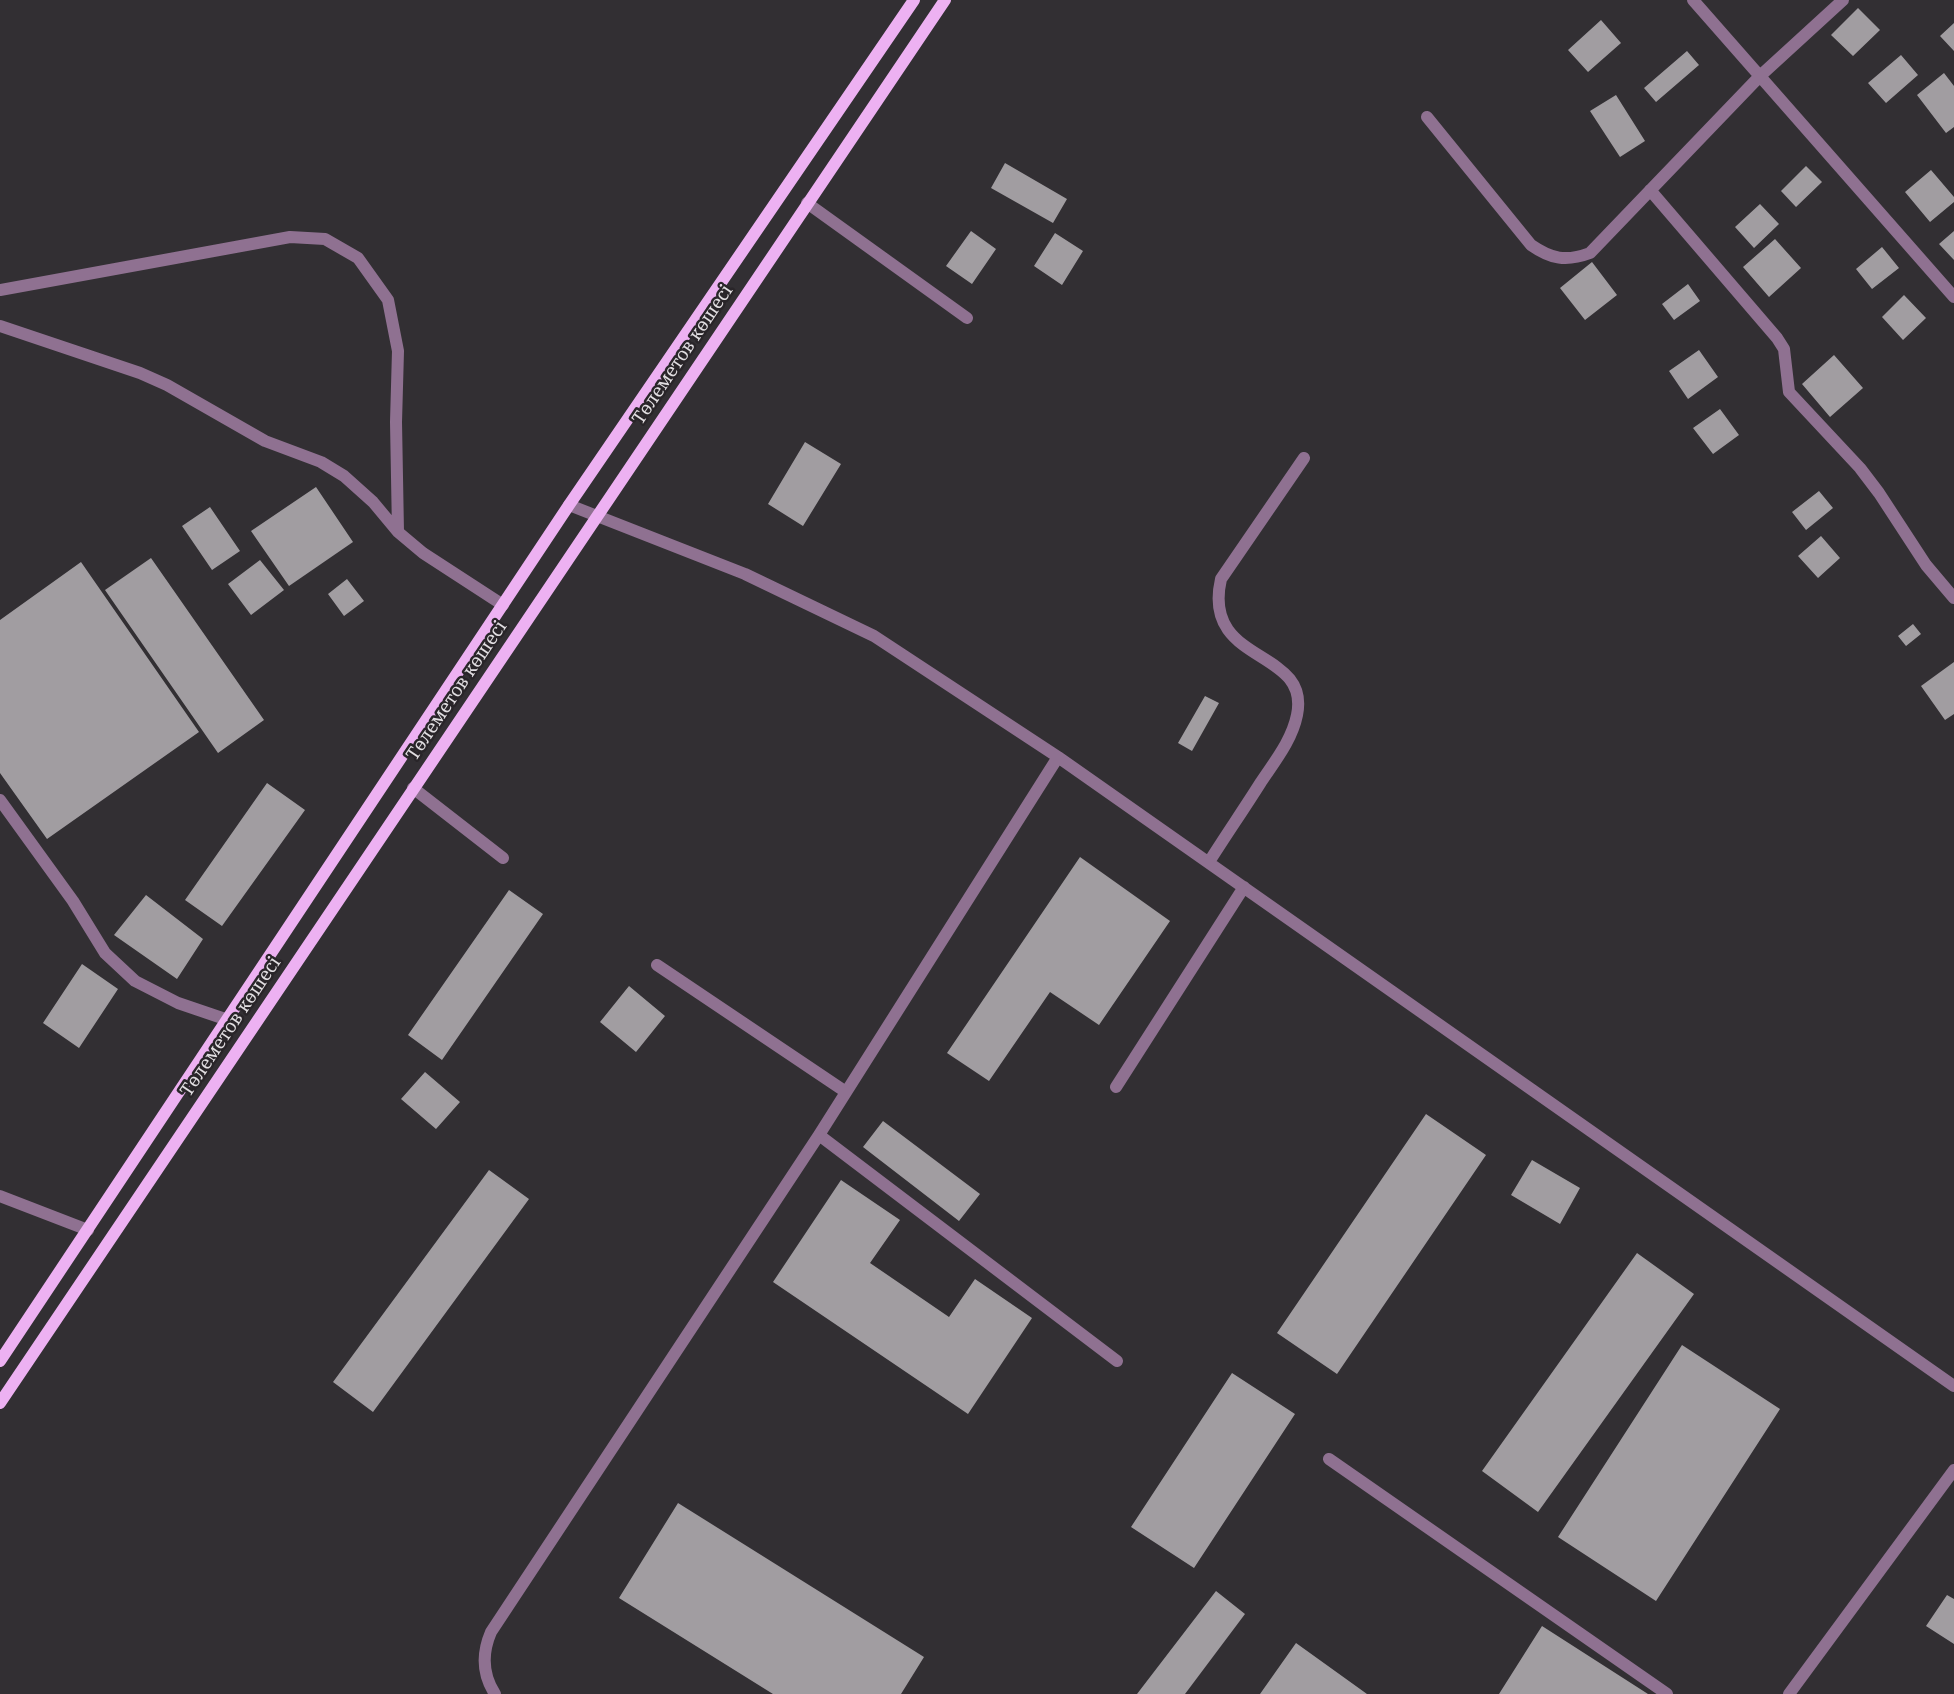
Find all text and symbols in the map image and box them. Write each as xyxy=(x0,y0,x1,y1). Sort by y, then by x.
street label: Төлеметов көшесі xyxy=(628,281,738,429)
street label: Төлеметов көшесі xyxy=(402,617,512,765)
street label: Төлеметов көшесі xyxy=(176,953,286,1101)

